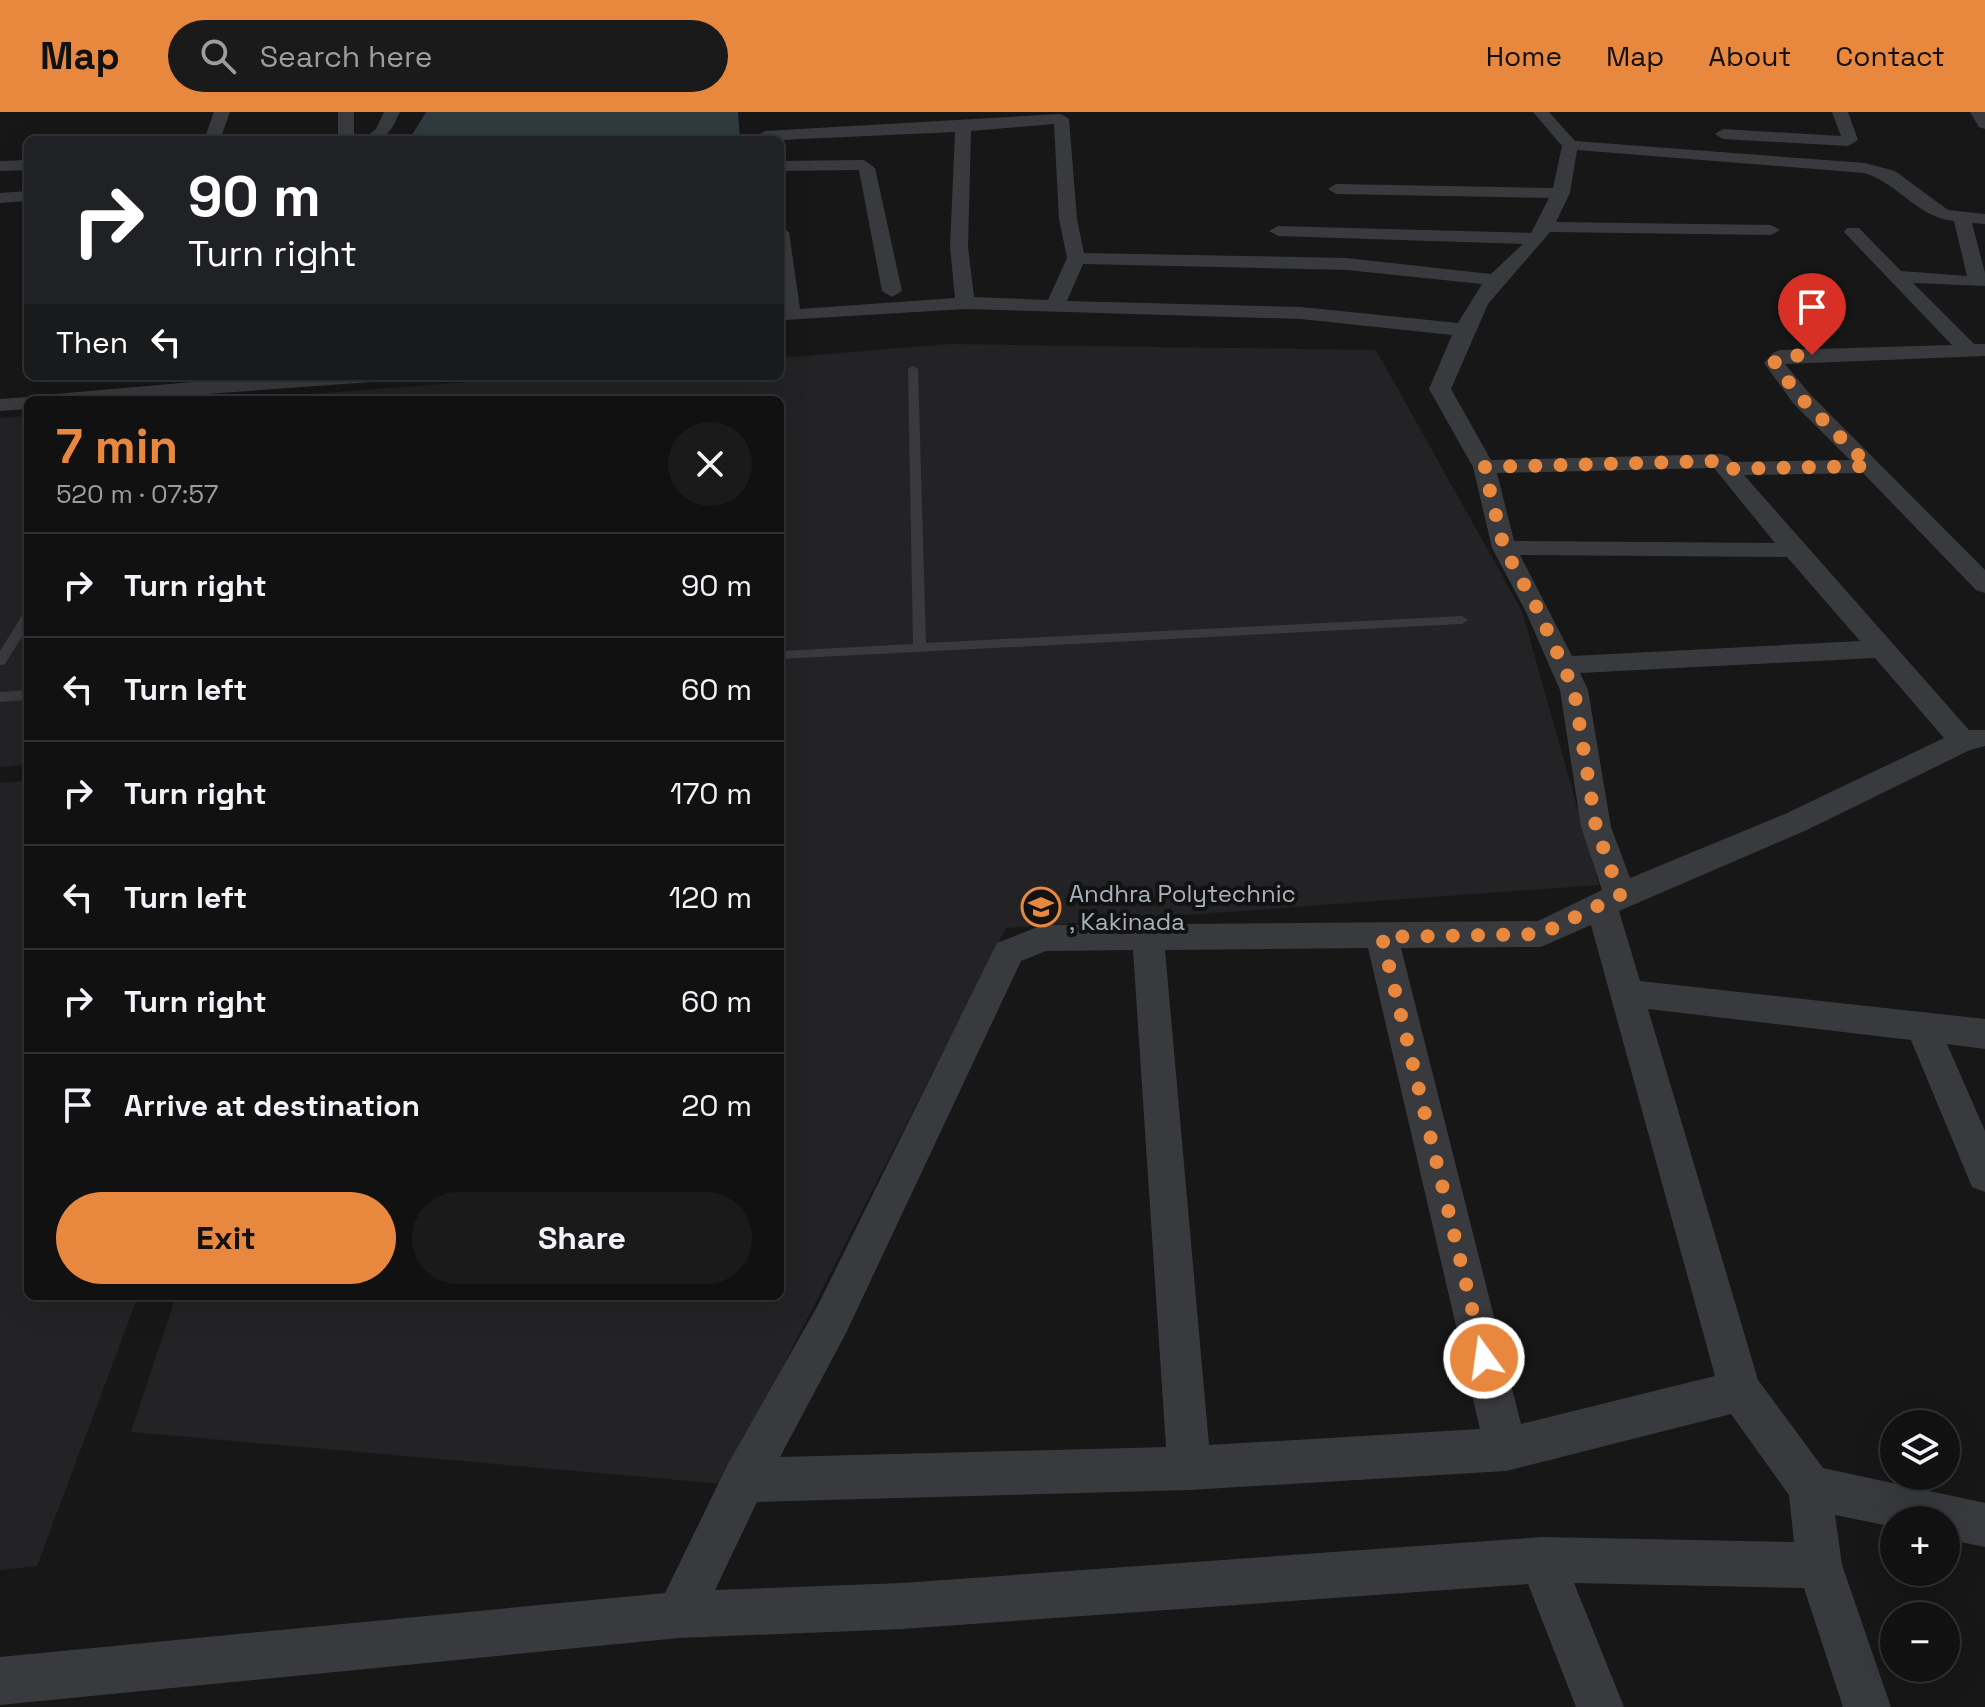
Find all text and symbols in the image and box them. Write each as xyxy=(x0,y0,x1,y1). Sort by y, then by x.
search box xyxy=(168,20,728,92)
text: Map xyxy=(40,32,120,80)
icon: search xyxy=(196,34,240,78)
text: Search here xyxy=(260,37,433,76)
text: Home xyxy=(1486,38,1562,74)
text: Map xyxy=(1606,38,1664,74)
text: About xyxy=(1708,38,1791,74)
text: Contact xyxy=(1835,38,1945,74)
text: 90 m xyxy=(188,161,321,232)
icon: right xyxy=(56,168,160,272)
text: Turn right xyxy=(188,231,357,277)
pin xyxy=(1778,273,1846,355)
icon: arrive xyxy=(1790,285,1834,329)
icon: left xyxy=(144,320,188,364)
text: Then xyxy=(56,323,128,362)
text: 7 min xyxy=(56,416,178,477)
button: close xyxy=(668,422,752,506)
text: 520 m · 07:57 xyxy=(56,477,218,511)
icon: right xyxy=(56,563,100,607)
text: Turn right xyxy=(124,566,267,605)
text: 90 m xyxy=(681,566,752,605)
icon: left xyxy=(56,667,100,711)
text: Turn left xyxy=(124,670,247,709)
text: 60 m xyxy=(681,670,752,709)
icon: right xyxy=(56,771,100,815)
text: Turn right xyxy=(124,774,267,813)
text: 170 m xyxy=(670,774,752,813)
icon: left xyxy=(56,875,100,919)
text: Turn left xyxy=(124,878,247,917)
text: 120 m xyxy=(669,878,752,917)
place label: Andhra Polytechnic , Kakinada xyxy=(1069,878,1296,937)
school or university icon: Andhra Polytechnic , Kakinada xyxy=(1020,886,1062,928)
icon: right xyxy=(56,979,100,1023)
text: Turn right xyxy=(124,982,267,1021)
text: 60 m xyxy=(681,982,752,1021)
icon: arrive xyxy=(56,1083,100,1127)
text: Arrive at destination xyxy=(124,1086,420,1125)
text: 20 m xyxy=(681,1086,752,1125)
button: Exit xyxy=(56,1192,396,1284)
button: Share xyxy=(412,1192,752,1284)
position arrow xyxy=(1442,1316,1526,1400)
map controls xyxy=(1880,1410,1960,1682)
button: layers xyxy=(1880,1410,1960,1490)
button: + xyxy=(1880,1506,1960,1586)
button: − xyxy=(1880,1602,1960,1682)

